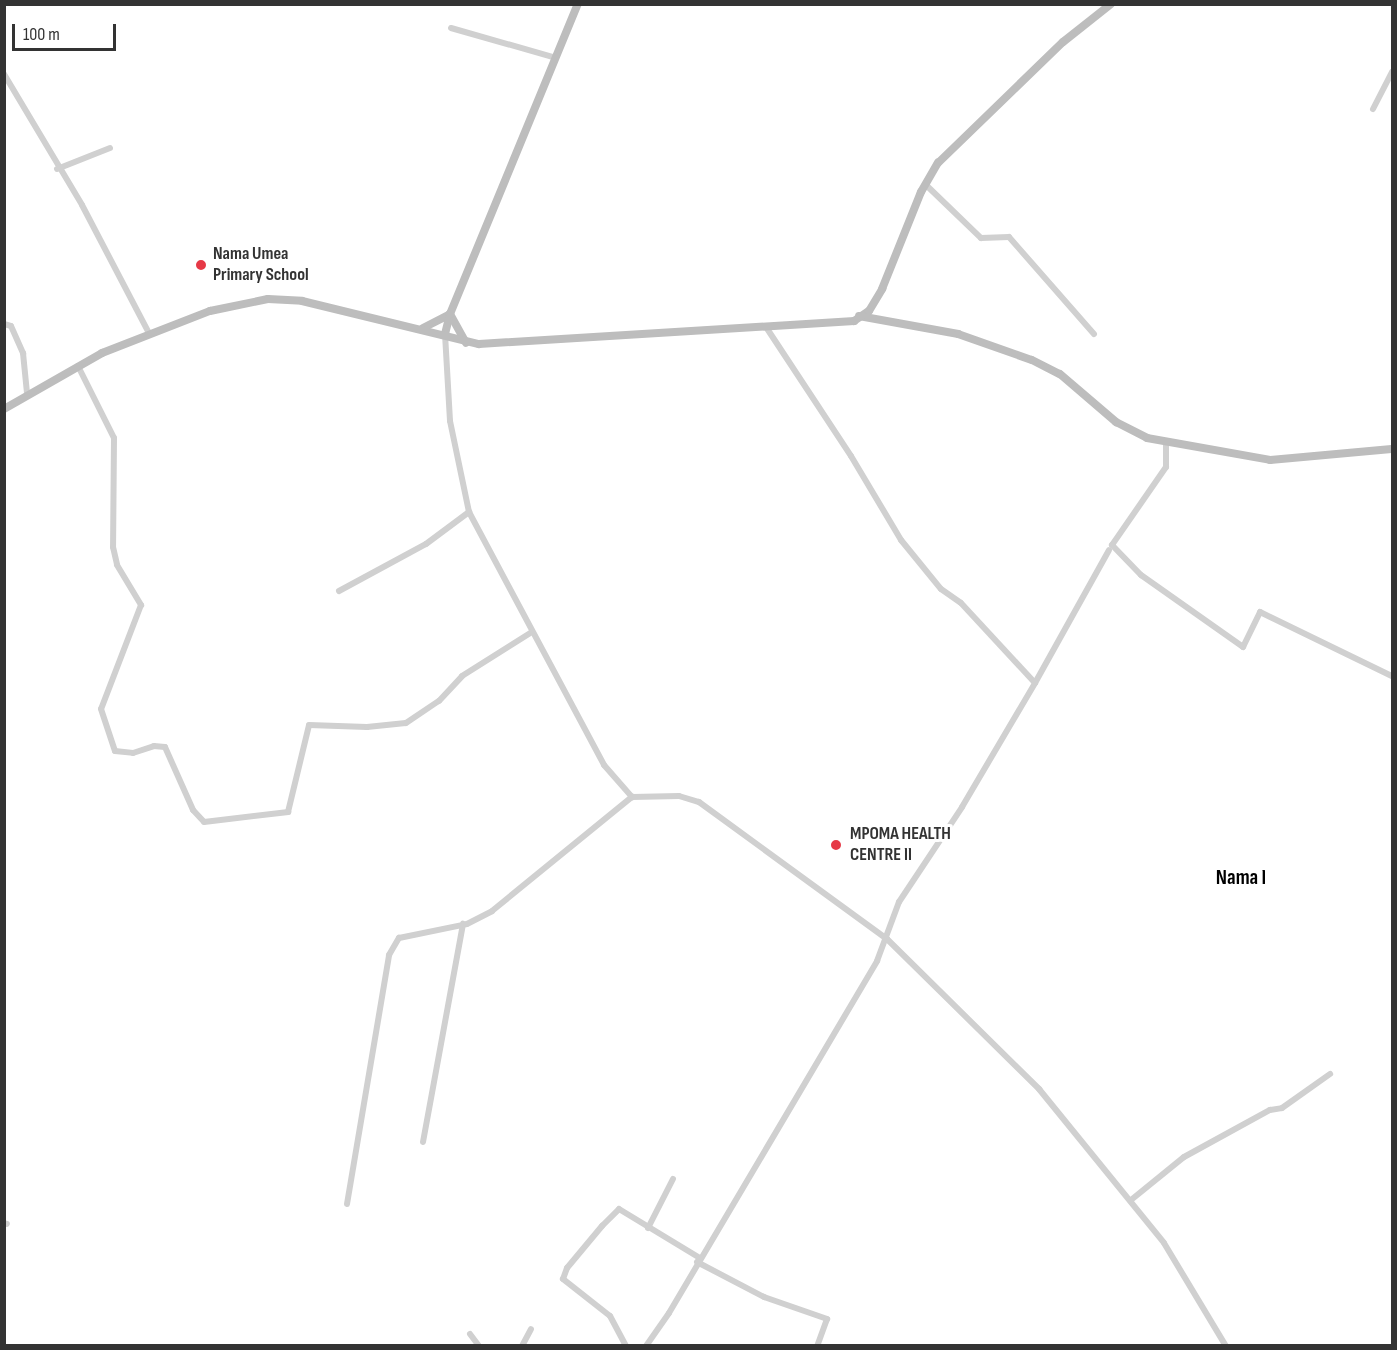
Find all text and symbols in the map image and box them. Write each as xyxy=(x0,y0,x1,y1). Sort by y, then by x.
scale bar xyxy=(15,12,118,50)
text: 100 m xyxy=(23,24,60,45)
place label: Nama Umea Primary School xyxy=(213,244,309,286)
marker: Nama Umea Primary School xyxy=(194,258,208,272)
place label: MPOMA HEALTH CENTRE II xyxy=(850,824,951,866)
marker: MPOMA HEALTH CENTRE II xyxy=(827,836,845,854)
district label: Nama I xyxy=(1216,865,1266,891)

